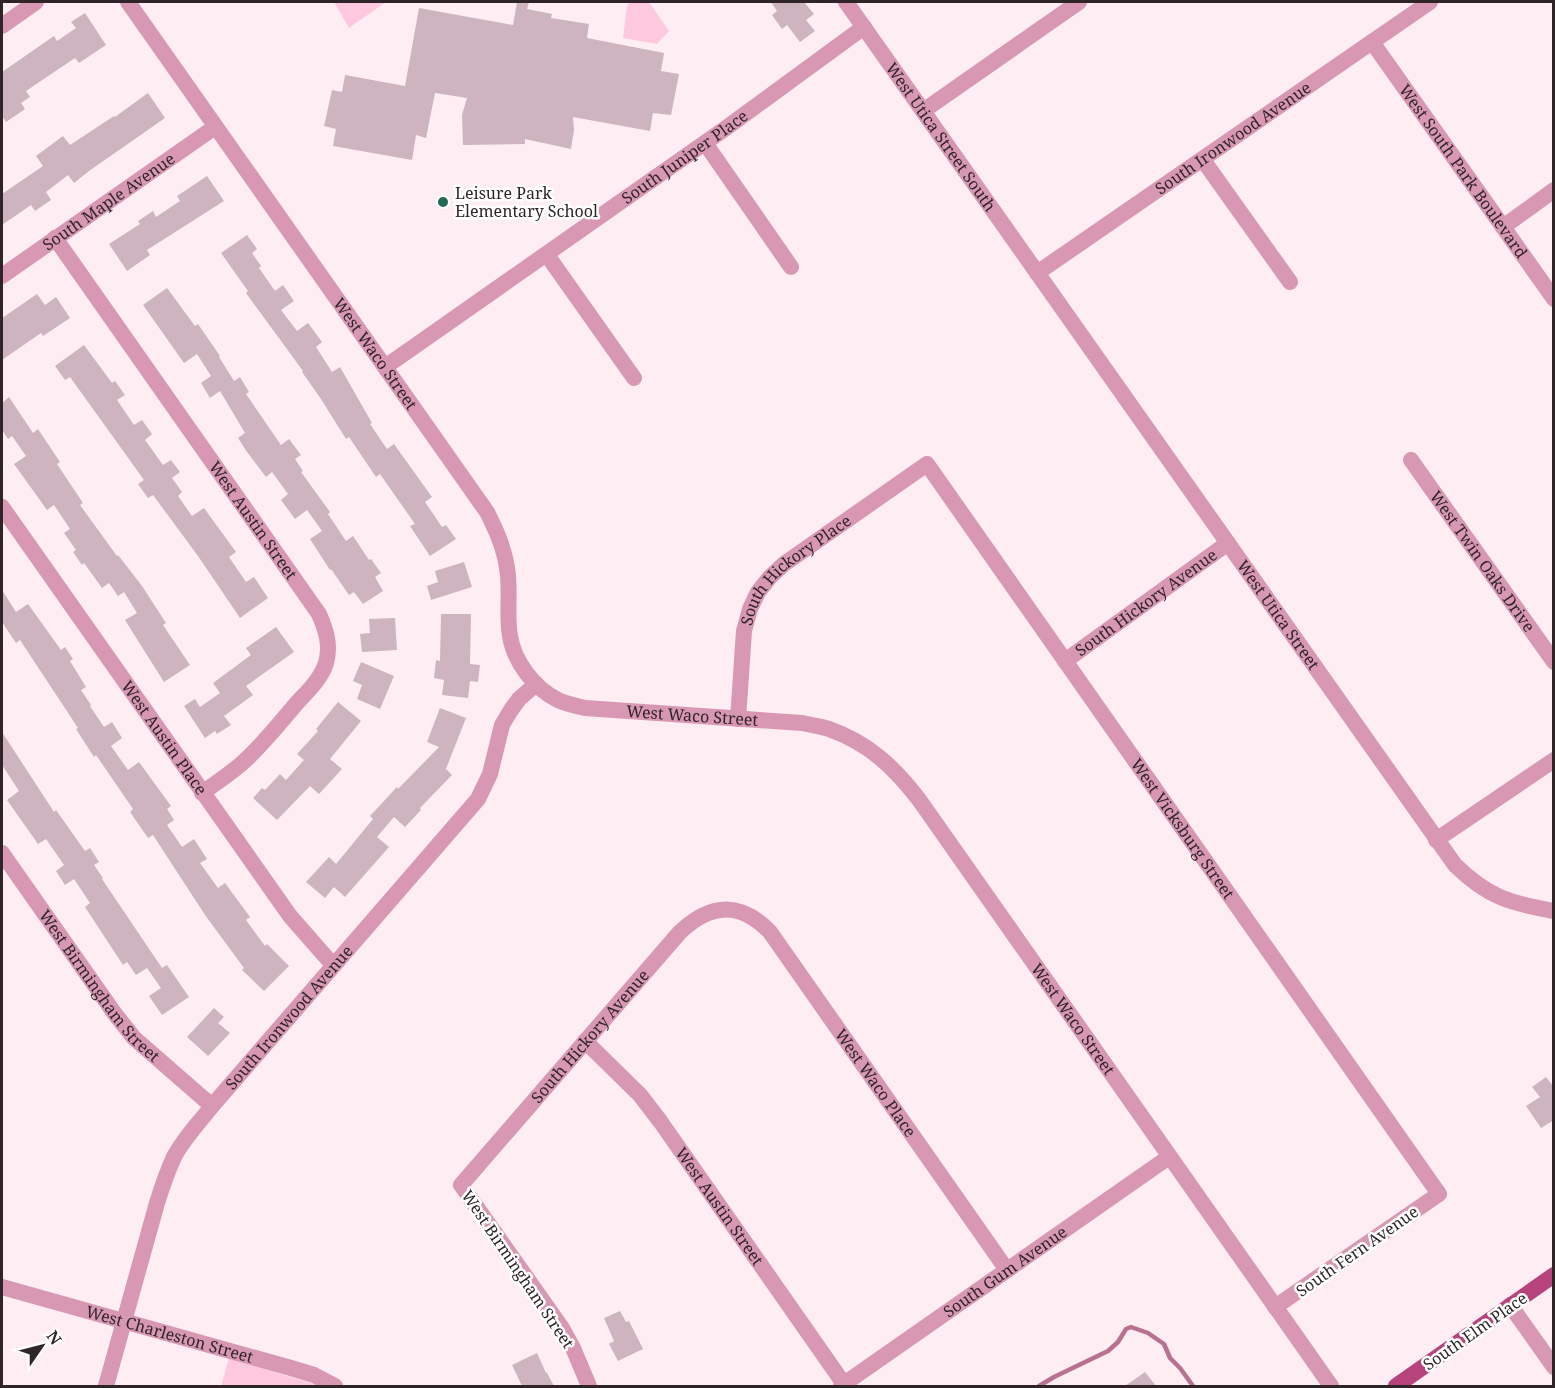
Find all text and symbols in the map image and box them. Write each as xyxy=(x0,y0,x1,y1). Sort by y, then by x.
street label: West Utica Street South xyxy=(881,58,1001,216)
street label: South Ironwood Avenue xyxy=(1151,76,1315,199)
street label: West South Park Boulevard xyxy=(1394,80,1533,262)
street label: South Juniper Place xyxy=(617,105,752,209)
street label: South Maple Avenue xyxy=(38,148,179,255)
place label: Leisure Park Elementary School xyxy=(455,182,598,222)
marker: Leisure Park Elementary School xyxy=(436,195,450,209)
street label: West Waco Street xyxy=(329,293,423,414)
street label: West Austin Street xyxy=(204,457,303,584)
street label: West Twin Oaks Drive xyxy=(1425,486,1540,636)
street label: South Hickory Place xyxy=(735,510,855,628)
street label: South Hickory Avenue xyxy=(1071,544,1221,661)
street label: West Utica Street xyxy=(1232,556,1325,674)
street label: West Austin Place xyxy=(116,676,212,799)
street label: West Waco Street xyxy=(626,700,759,731)
street label: West Vicksburg Street xyxy=(1126,754,1240,904)
street label: West Birmingham Street xyxy=(34,905,165,1067)
street label: South Ironwood Avenue xyxy=(220,940,358,1094)
street label: West Waco Street xyxy=(1026,959,1120,1080)
street label: South Hickory Avenue xyxy=(526,965,654,1108)
street label: West Waco Place xyxy=(830,1024,921,1141)
street label: West Austin Street xyxy=(671,1143,769,1270)
street label: West Birmingham Street xyxy=(457,1185,580,1353)
street label: South Fern Avenue xyxy=(1291,1201,1423,1301)
street label: South Gum Avenue xyxy=(939,1221,1071,1322)
street label: South Elm Place xyxy=(1419,1287,1531,1375)
street label: West Charleston Street xyxy=(83,1300,256,1368)
north arrow xyxy=(12,1316,72,1376)
text: N xyxy=(42,1326,67,1349)

